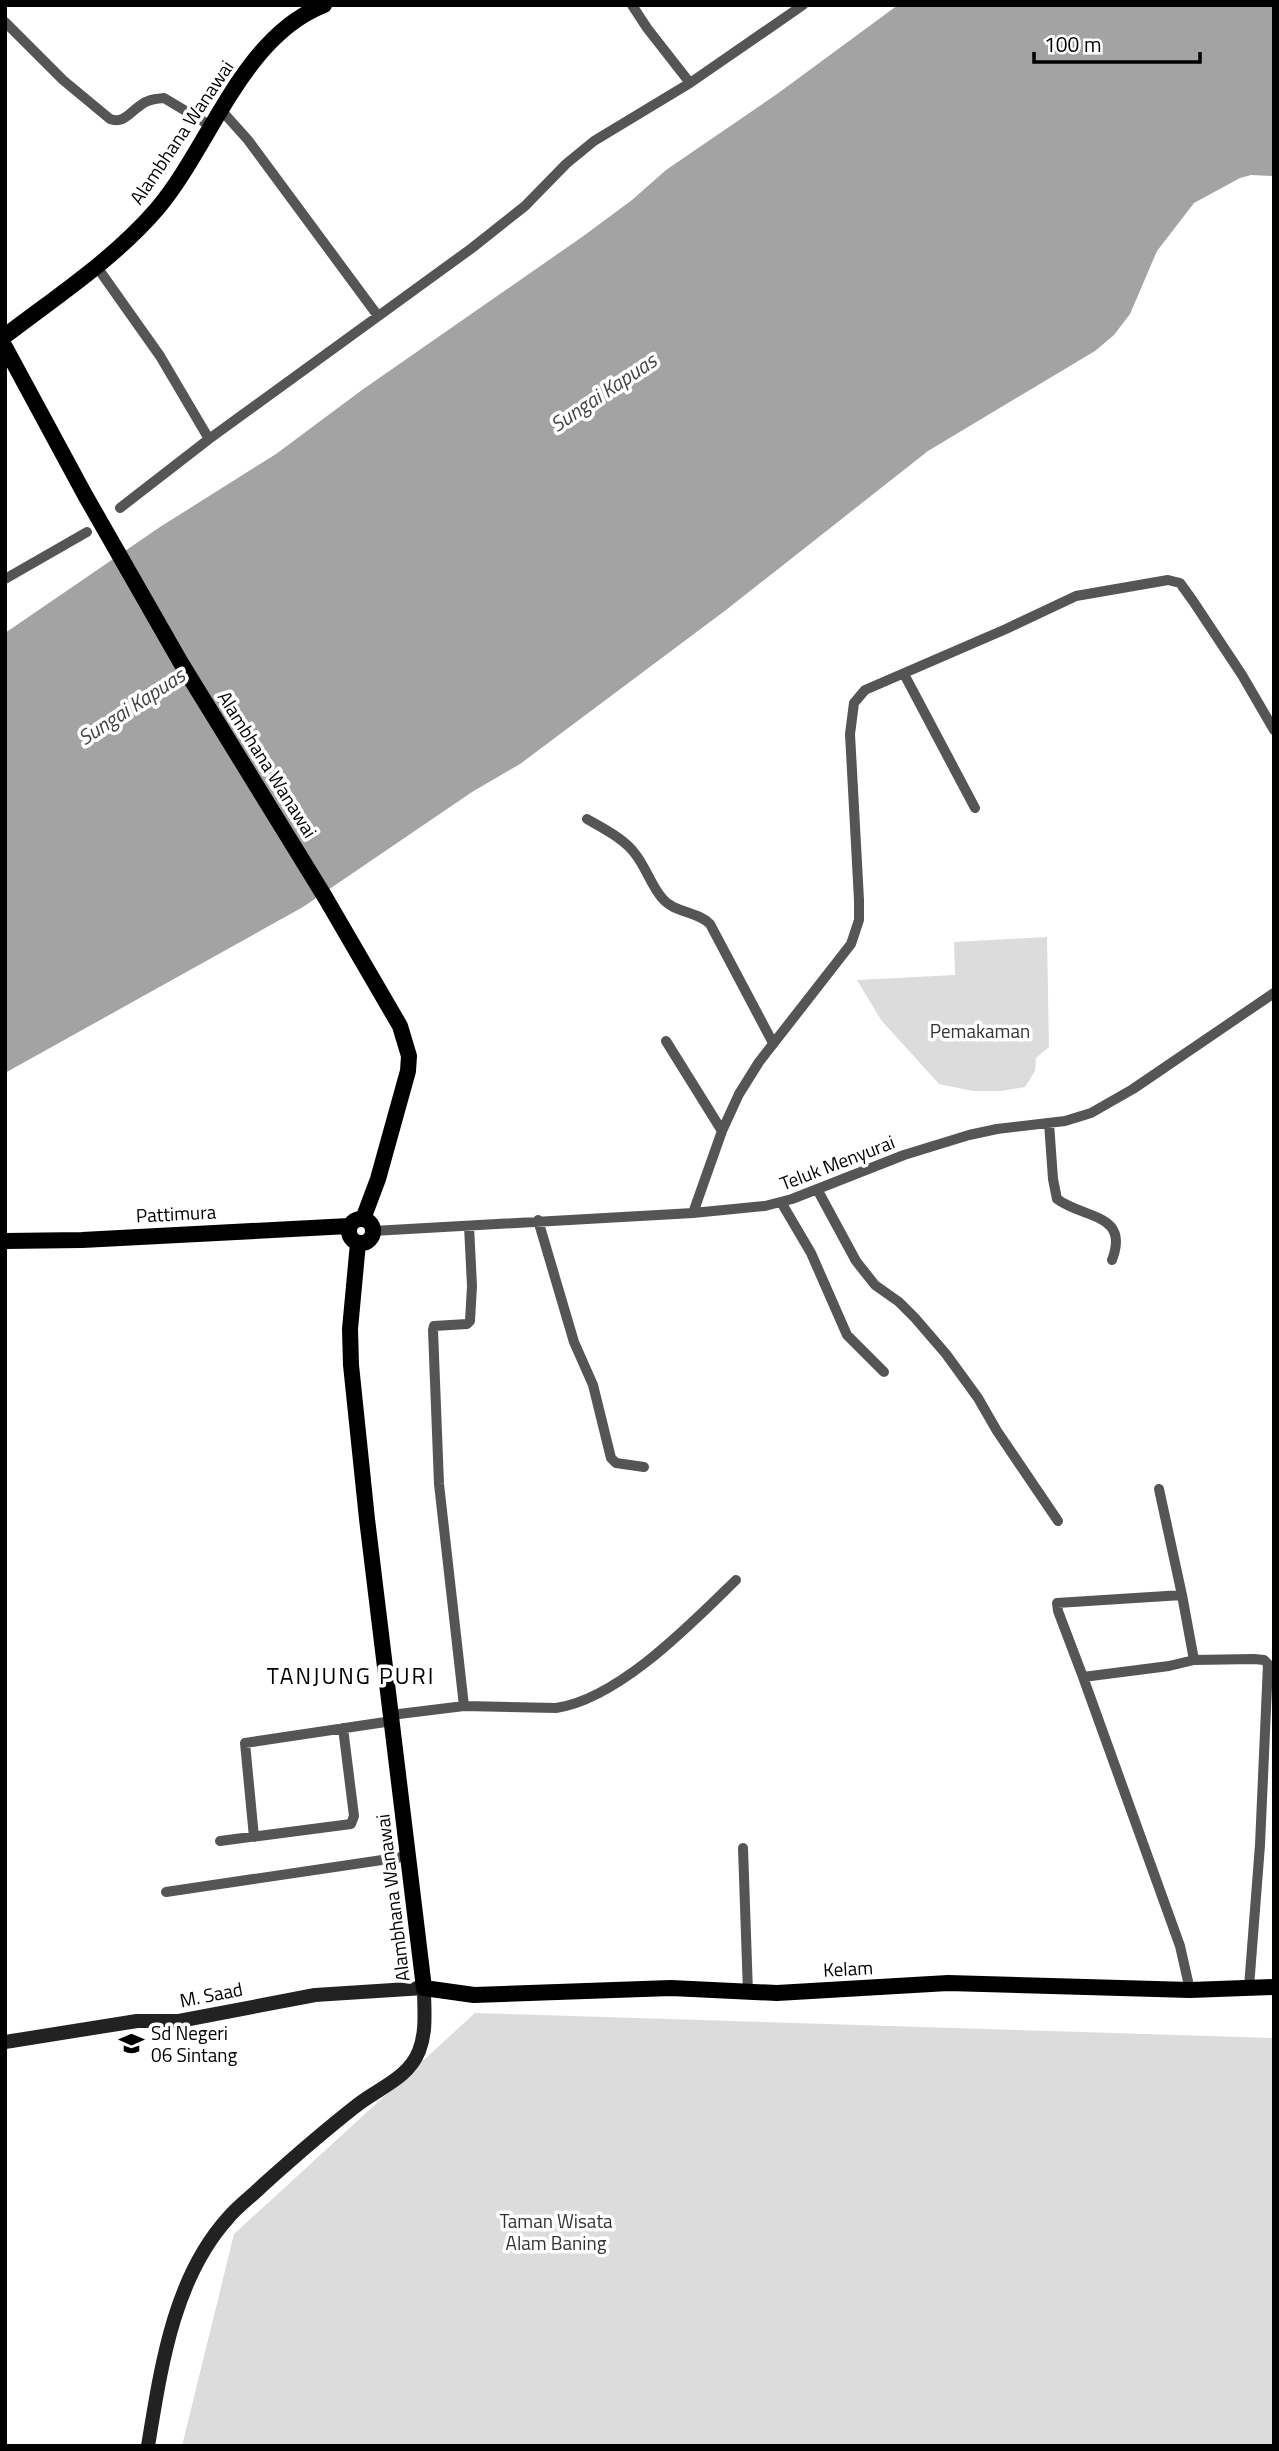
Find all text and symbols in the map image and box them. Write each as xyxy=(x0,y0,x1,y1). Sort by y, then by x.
scale bar xyxy=(1034,21,1200,65)
text: 100 m xyxy=(1044,28,1101,60)
street label: Alambhana Wanawai xyxy=(122,54,240,210)
water label: Sungai Kapuas xyxy=(543,343,664,439)
water label: Sungai Kapuas xyxy=(71,658,193,753)
street label: Alambhana Wanawai xyxy=(211,685,325,843)
park label: Pemakaman xyxy=(930,1016,1030,1045)
street label: Teluk Menyurai xyxy=(775,1127,899,1197)
street label: Pattimura xyxy=(135,1196,217,1230)
district label: TANJUNG PURI xyxy=(267,1658,435,1693)
street label: Alambhana Wanawai xyxy=(367,1813,417,1983)
street label: Kelam xyxy=(822,1952,874,1984)
street label: M. Saad xyxy=(177,1974,245,2014)
place label: Sd Negeri 06 Sintang xyxy=(151,2018,237,2069)
school or university icon: Sd Negeri 06 Sintang xyxy=(117,2029,145,2057)
park label: Taman Wisata Alam Baning xyxy=(499,2206,613,2257)

